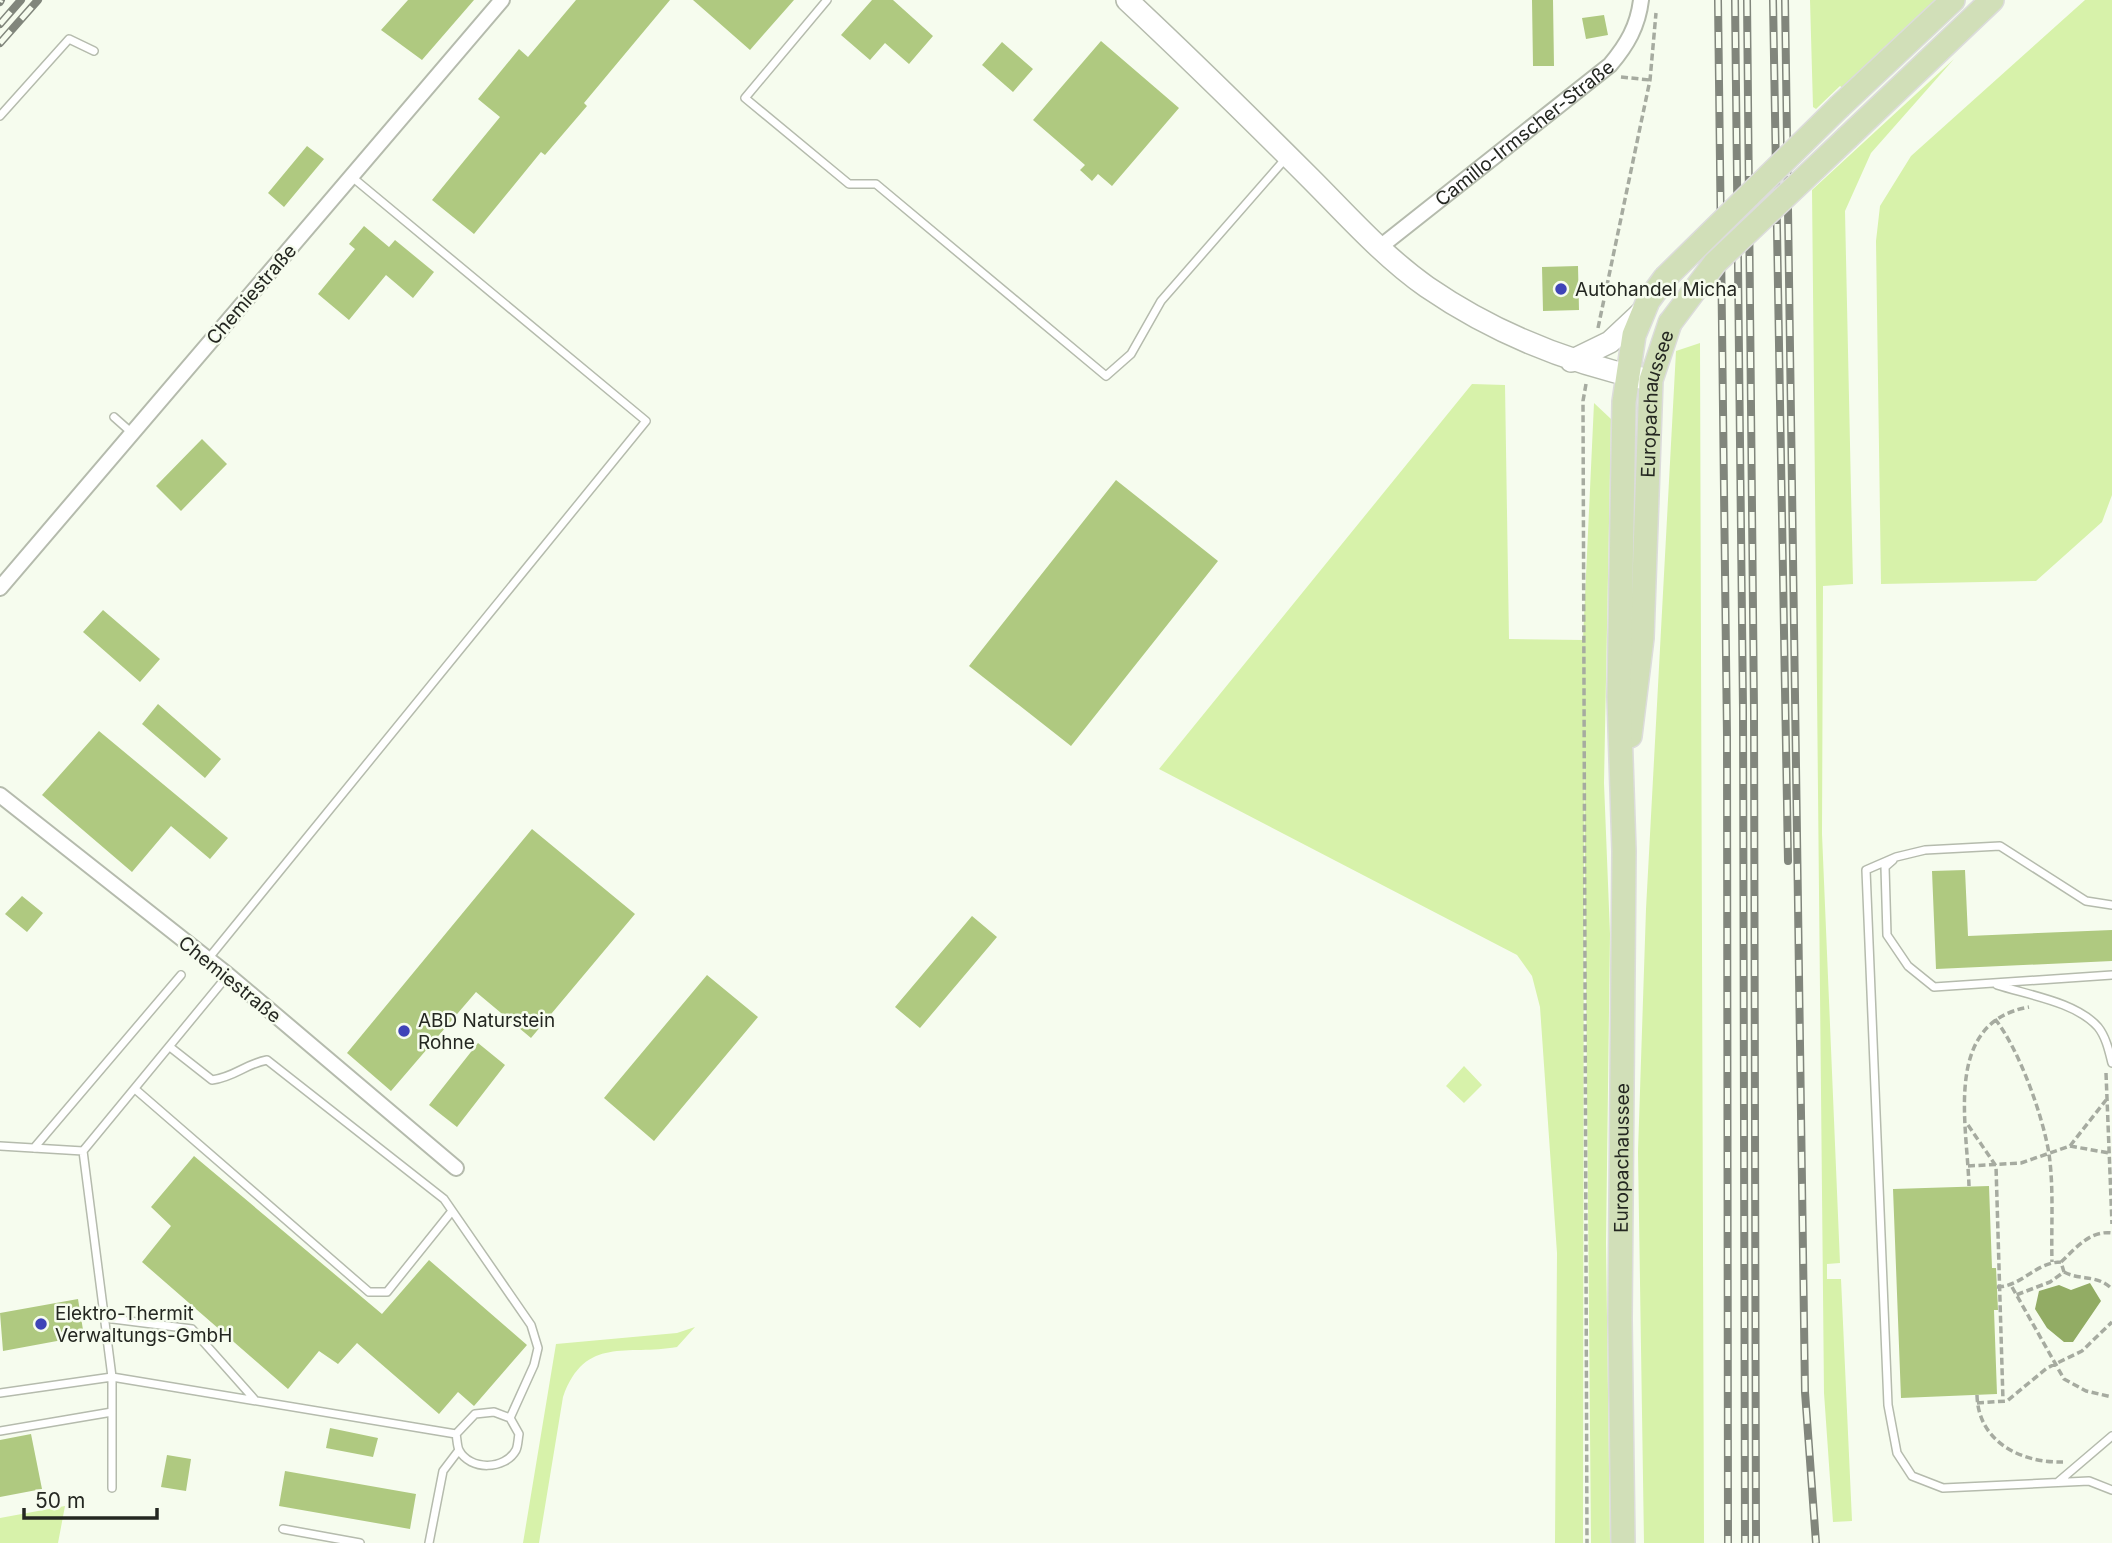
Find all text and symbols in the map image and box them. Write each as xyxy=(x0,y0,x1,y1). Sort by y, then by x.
street label: Camillo-Irmscher-Straße xyxy=(1430,55,1619,211)
street label: Chemiestraße xyxy=(202,239,301,349)
place label: Autohandel Micha xyxy=(1575,278,1737,301)
marker: Autohandel Micha xyxy=(1553,281,1569,297)
street label: Europachaussee xyxy=(1637,327,1679,478)
street label: Chemiestraße xyxy=(174,931,286,1028)
place label: ABD Naturstein Rohne xyxy=(418,1009,555,1054)
marker: ABD Naturstein Rohne xyxy=(396,1023,412,1039)
street label: Europachaussee xyxy=(1610,1083,1634,1233)
place label: Elektro-Thermit Verwaltungs-GmbH xyxy=(55,1302,232,1347)
marker: Elektro-Thermit Verwaltungs-GmbH xyxy=(33,1316,49,1332)
scale bar xyxy=(24,1476,158,1520)
text: 50 m xyxy=(35,1488,85,1513)

